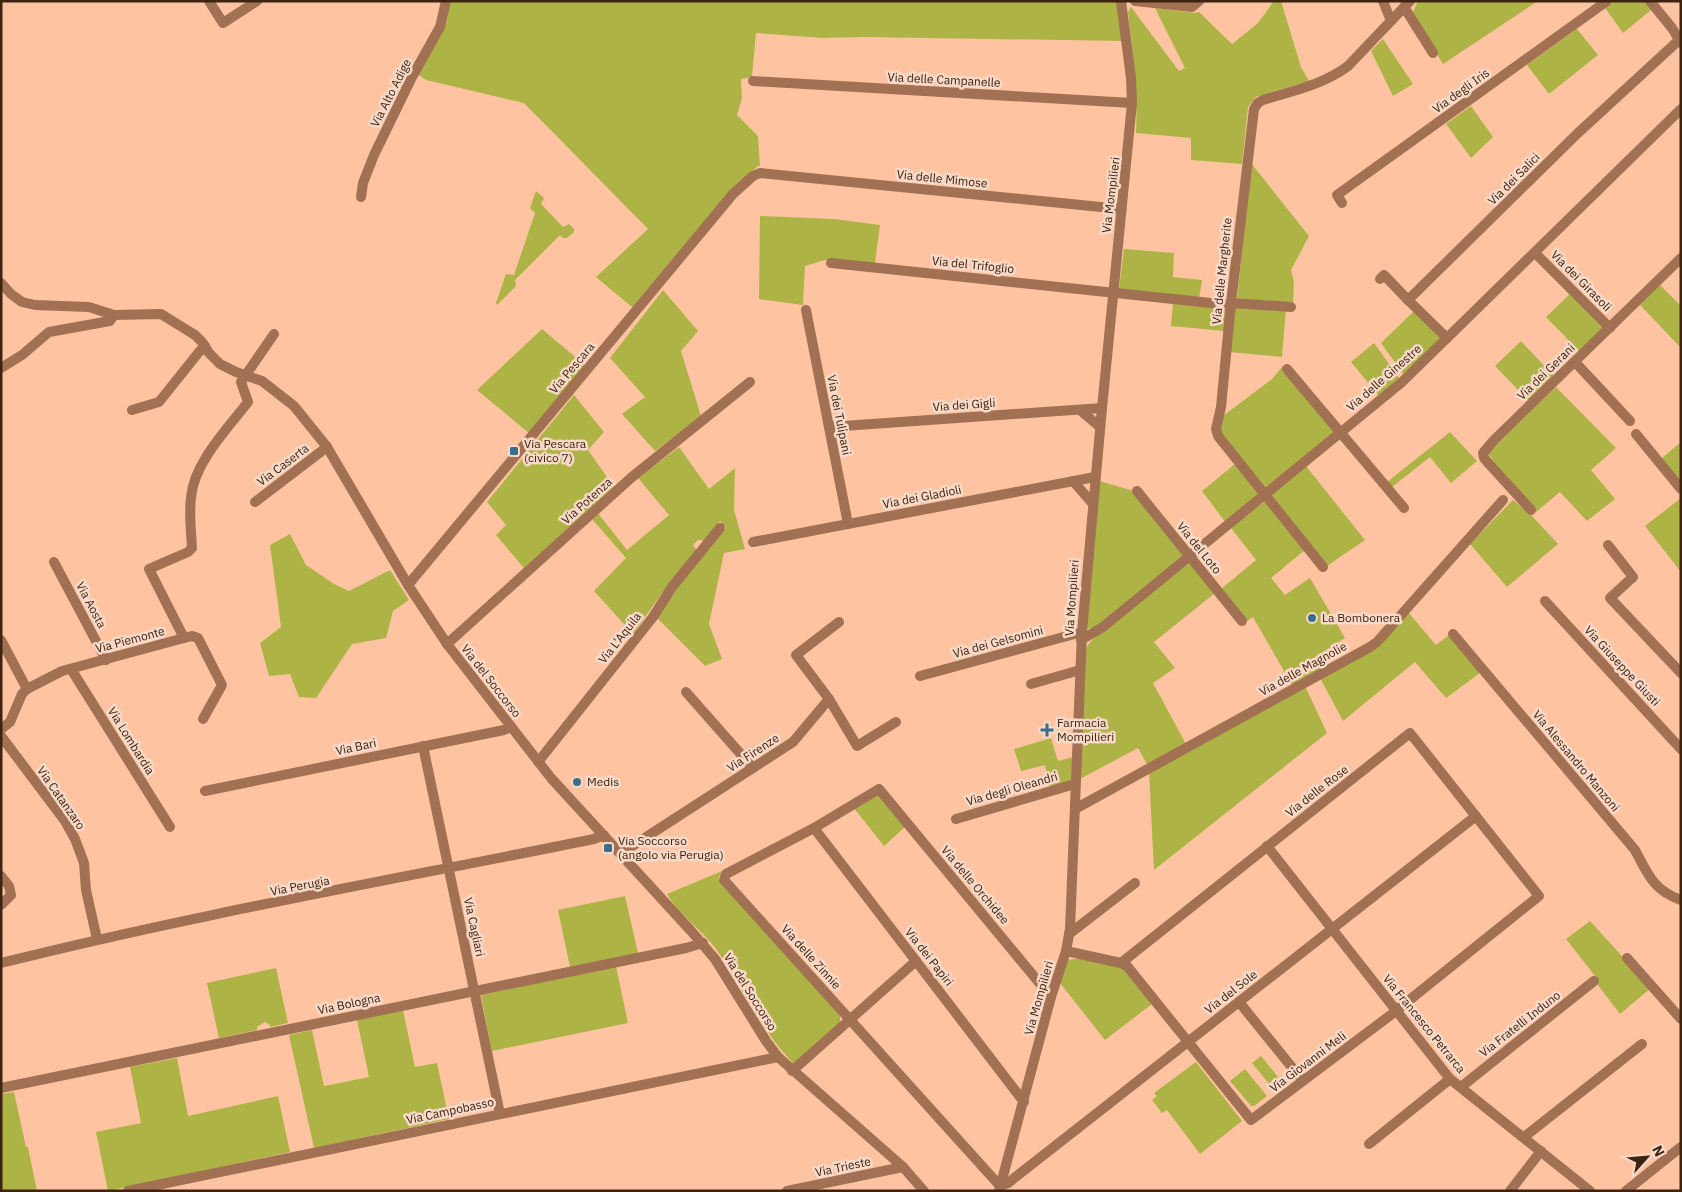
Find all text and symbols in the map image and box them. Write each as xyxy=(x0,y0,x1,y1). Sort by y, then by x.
street label: Via Alto Adige xyxy=(367,56,414,129)
street label: Via degli Iris xyxy=(1429,65,1492,116)
street label: Via delle Campanelle xyxy=(887,69,1001,90)
street label: Via dei Salici xyxy=(1484,149,1543,208)
street label: Via Mompilieri xyxy=(1098,156,1123,234)
street label: Via delle Mimose xyxy=(896,166,989,191)
street label: Via delle Margherite xyxy=(1208,216,1235,325)
street label: Via dei Girasoli xyxy=(1548,247,1615,314)
street label: Via del Trifoglio xyxy=(931,253,1015,276)
street label: Via Pescara xyxy=(546,339,598,396)
street label: Via dei Gerani xyxy=(1514,340,1578,403)
street label: Via delle Ginestre xyxy=(1343,341,1425,414)
street label: Via dei Tulipani xyxy=(824,373,855,456)
street label: Via dei Gigli xyxy=(932,395,996,414)
place label: Via Pescara (civico 7) xyxy=(524,436,587,465)
street label: Via Caserta xyxy=(254,440,312,489)
marker: Via Pescara (civico 7) xyxy=(508,445,520,457)
street label: Via Potenza xyxy=(558,474,615,527)
street label: Via dei Gladioli xyxy=(881,482,963,511)
street label: Via del Loto xyxy=(1174,519,1225,577)
street label: Via Mompilieri xyxy=(1061,559,1082,637)
street label: Via Aosta xyxy=(73,579,110,631)
street label: Via L'Aquila xyxy=(595,609,645,666)
place label: La Bombonera xyxy=(1322,610,1401,625)
marker: La Bombonera xyxy=(1306,612,1318,624)
street label: Via dei Gelsomini xyxy=(951,622,1045,661)
street label: Via Giuseppe Giusti xyxy=(1581,622,1664,709)
street label: Via Piemonte xyxy=(94,623,167,656)
street label: Via delle Magnolie xyxy=(1256,638,1350,699)
street label: Via del Soccorso xyxy=(458,641,525,720)
street label: Via Lombardia xyxy=(105,704,158,778)
street label: Via Alessandro Manzoni xyxy=(1530,707,1623,814)
place label: Farmacia Mompilieri xyxy=(1057,715,1114,744)
marker: Farmacia Mompilieri xyxy=(1041,724,1053,736)
street label: Via Firenze xyxy=(724,730,782,775)
street label: Via Bari xyxy=(334,735,378,758)
street label: Via delle Rose xyxy=(1282,761,1351,820)
street label: Via Catanzaro xyxy=(34,763,89,833)
street label: Via degli Oleandri xyxy=(964,768,1059,809)
place label: Medis xyxy=(587,774,619,789)
marker: Medis xyxy=(571,776,583,788)
place label: Via Soccorso (angolo via Perugia) xyxy=(618,833,724,862)
marker: Via Soccorso (angolo via Perugia) xyxy=(602,842,614,854)
street label: Via delle Orchidee xyxy=(938,842,1013,927)
street label: Via Perugia xyxy=(269,872,331,899)
street label: Via Cagliari xyxy=(461,896,488,958)
street label: Via delle Zinnie xyxy=(778,921,845,993)
street label: Via dei Papiri xyxy=(902,925,957,989)
street label: Via del Soccorso xyxy=(721,950,780,1033)
street label: Via Mompilieri xyxy=(1021,959,1056,1037)
street label: Via del Sole xyxy=(1201,966,1260,1017)
street label: Via Francesco Petrarca xyxy=(1380,971,1469,1077)
street label: Via Fratelli Induno xyxy=(1476,987,1563,1060)
street label: Via Bologna xyxy=(316,989,382,1017)
street label: Via Giovanni Meli xyxy=(1267,1028,1349,1095)
street label: Via Campobasso xyxy=(405,1094,495,1127)
north arrow xyxy=(1622,1132,1672,1182)
text: N xyxy=(1648,1142,1669,1160)
street label: Via Trieste xyxy=(814,1153,872,1180)

